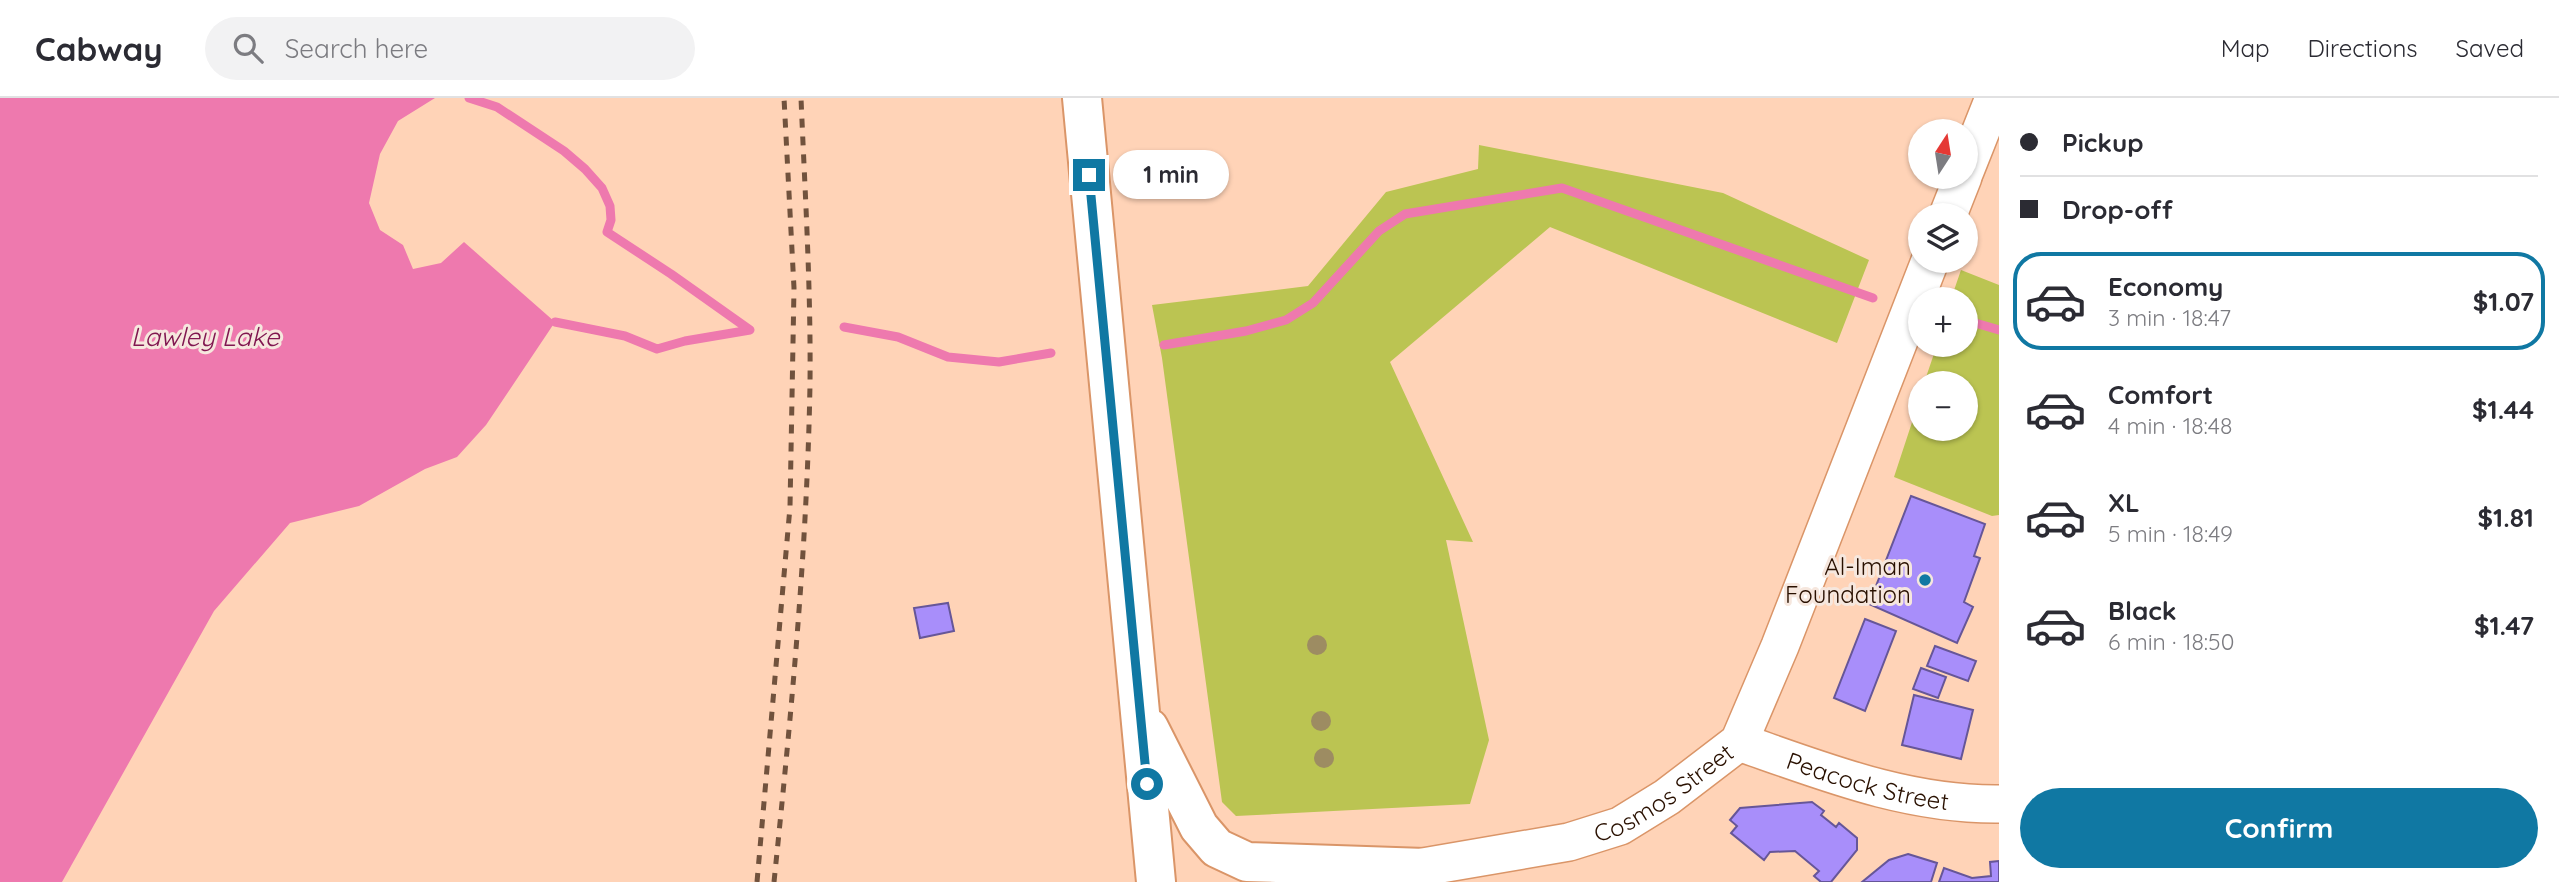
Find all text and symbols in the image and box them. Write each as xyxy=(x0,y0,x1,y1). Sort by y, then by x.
search box xyxy=(205,17,695,80)
text: Cabway xyxy=(35,28,163,69)
icon: search xyxy=(229,29,267,67)
text: Search here xyxy=(285,32,428,65)
text: Map xyxy=(2221,33,2270,63)
text: Directions xyxy=(2308,33,2418,63)
text: Saved xyxy=(2456,33,2524,63)
north arrow xyxy=(1908,119,1978,189)
map controls xyxy=(1908,119,1978,441)
text: Pickup xyxy=(2062,126,2144,159)
callout: 1 min xyxy=(1114,150,1229,200)
route end xyxy=(1073,159,1105,191)
text: 1 min xyxy=(1143,160,1199,189)
text: Drop-off xyxy=(2062,193,2173,226)
button: layers xyxy=(1908,203,1978,273)
icon: car xyxy=(2024,270,2087,333)
text: Economy xyxy=(2108,270,2223,303)
text: $1.07 xyxy=(2473,285,2534,318)
button: + xyxy=(1908,287,1978,357)
text: 3 min · 18:47 xyxy=(2108,303,2231,332)
water label: Lawley Lake xyxy=(131,320,281,353)
button: − xyxy=(1908,371,1978,441)
icon: car xyxy=(2024,378,2087,441)
text: Comfort xyxy=(2108,378,2213,411)
text: $1.44 xyxy=(2472,393,2534,426)
text: 4 min · 18:48 xyxy=(2108,411,2232,440)
icon: car xyxy=(2024,486,2087,549)
text: XL xyxy=(2108,486,2140,519)
text: $1.81 xyxy=(2478,501,2534,534)
text: 5 min · 18:49 xyxy=(2108,519,2233,548)
place label: Al-Iman Foundation xyxy=(1785,551,1911,609)
marker: Al-Iman Foundation xyxy=(1917,572,1933,588)
icon: car xyxy=(2024,594,2087,657)
text: Black xyxy=(2108,594,2177,627)
text: $1.47 xyxy=(2474,609,2534,642)
text: 6 min · 18:50 xyxy=(2108,627,2234,656)
street label: Cosmos Street xyxy=(1590,737,1739,848)
street label: Peacock Street xyxy=(1783,745,1950,816)
route start xyxy=(1131,768,1163,800)
button: Confirm xyxy=(2020,788,2538,868)

